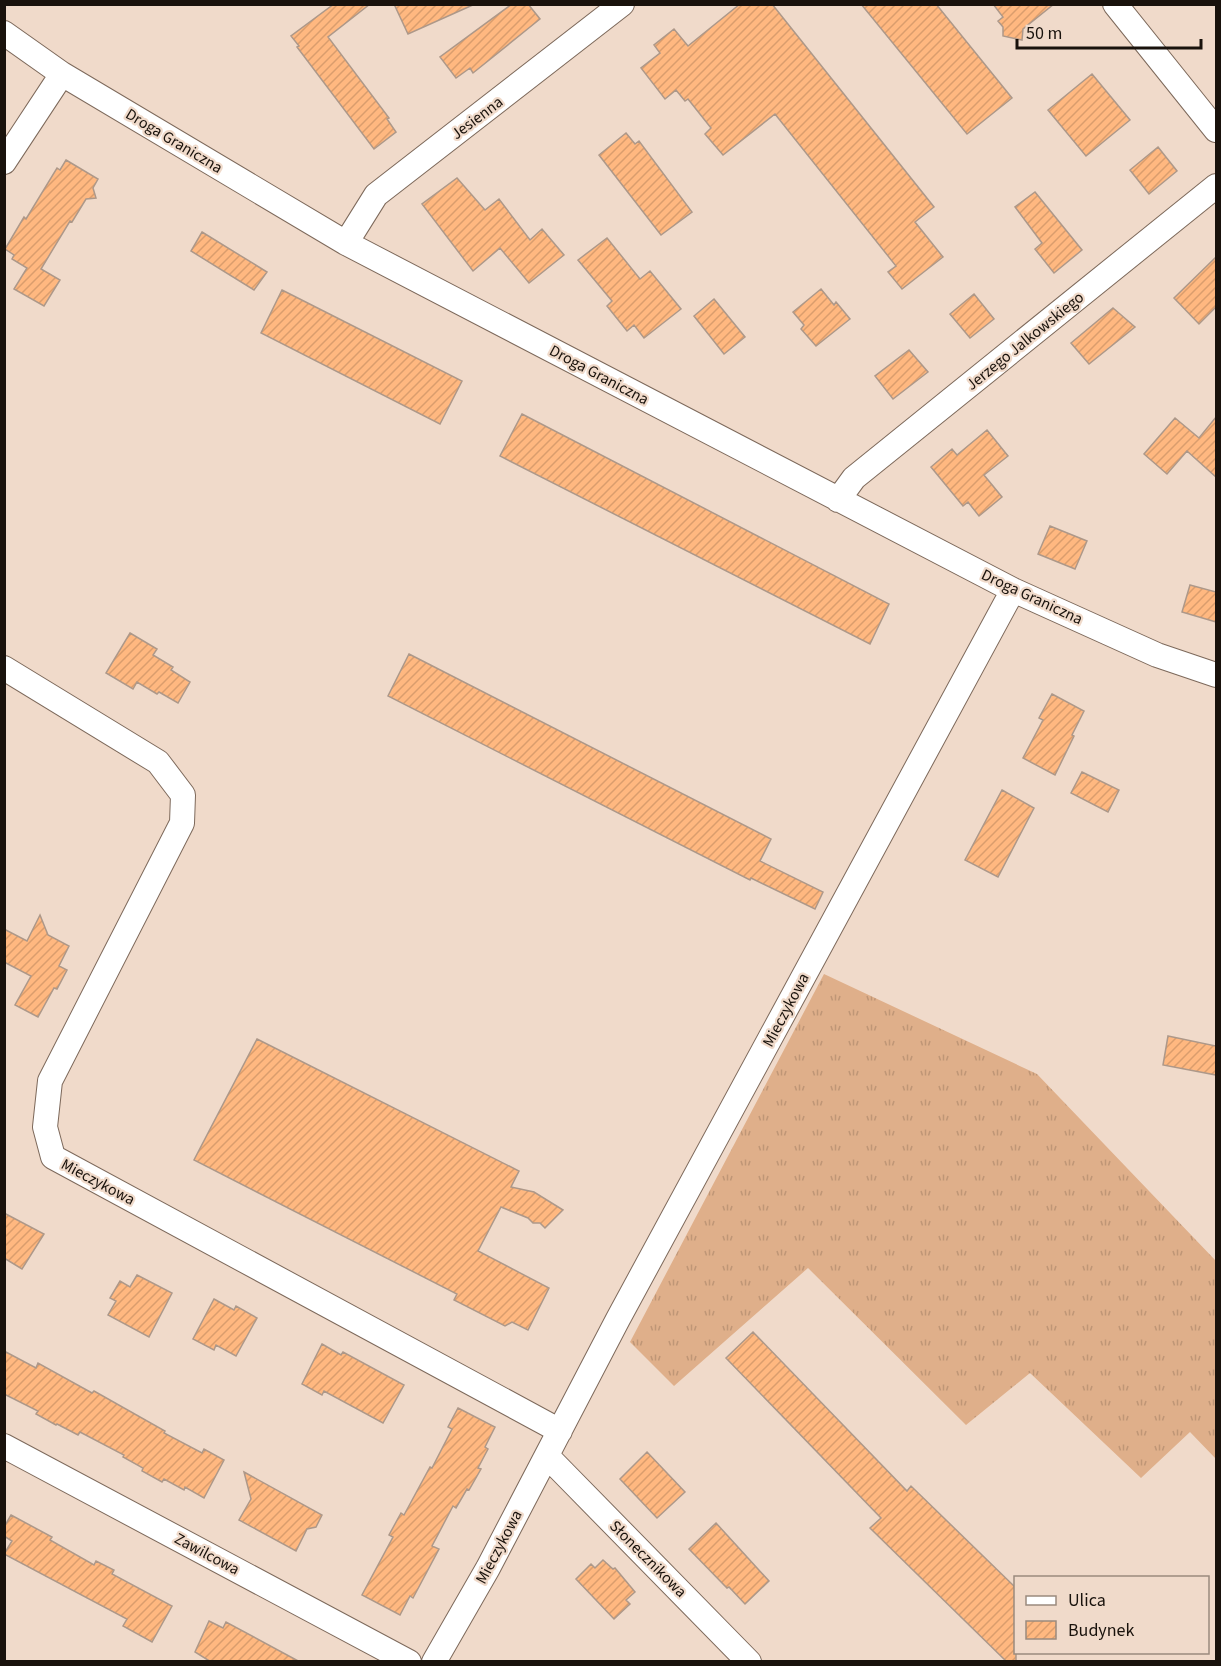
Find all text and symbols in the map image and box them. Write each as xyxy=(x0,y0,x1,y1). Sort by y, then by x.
scale bar xyxy=(1017,12,1202,50)
text: 50 m xyxy=(1026,21,1062,46)
street label: Jesienna xyxy=(447,91,507,145)
street label: Droga Graniczna xyxy=(121,103,227,179)
street label: Jerzego Jalkowskiego xyxy=(961,287,1089,395)
street label: Droga Graniczna xyxy=(545,340,653,410)
street label: Droga Graniczna xyxy=(978,564,1086,630)
street label: Mieczykowa xyxy=(757,969,815,1051)
street label: Mieczykowa xyxy=(57,1153,139,1211)
street label: Mieczykowa xyxy=(470,1506,528,1588)
street label: Słonecznikowa xyxy=(604,1515,692,1603)
street label: Zawilcowa xyxy=(171,1528,243,1580)
legend xyxy=(1014,1576,1209,1654)
text: Ulica xyxy=(1068,1588,1106,1613)
text: Budynek xyxy=(1068,1618,1135,1643)

